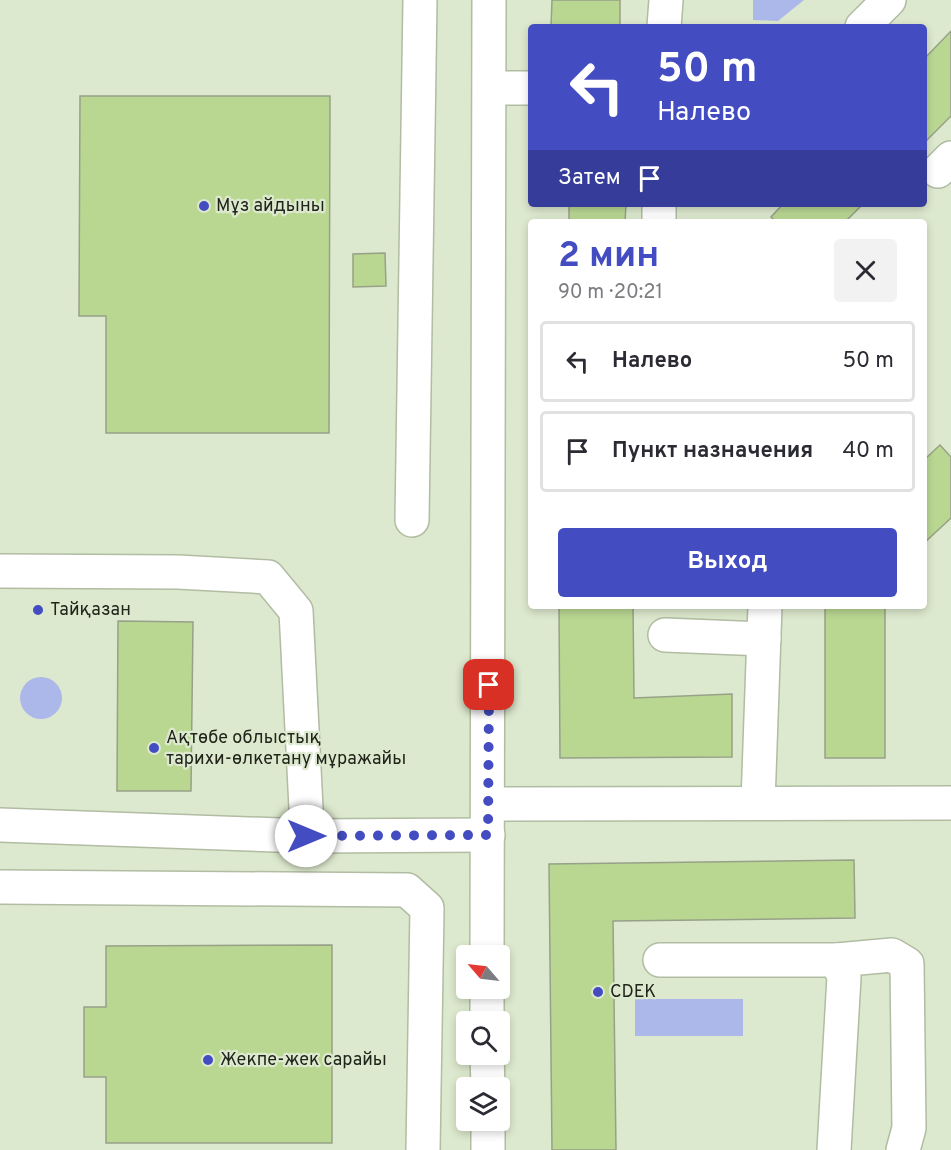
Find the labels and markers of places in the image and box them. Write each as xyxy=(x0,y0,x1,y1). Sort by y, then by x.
place label: Мұз айдыны xyxy=(216,195,325,218)
marker: Мұз айдыны xyxy=(197,199,211,213)
place label: Тайқазан xyxy=(50,599,131,622)
marker: Тайқазан xyxy=(31,603,45,617)
pin xyxy=(463,659,514,710)
place label: Ақтөбе облыстық тарихи-өлкетану мұражайы xyxy=(166,727,406,771)
marker: Ақтөбе облыстық тарихи-өлкетану мұражайы xyxy=(147,741,161,755)
place label: CDEK xyxy=(610,981,656,1004)
marker: CDEK xyxy=(591,985,605,999)
place label: Жекпе-жек сарайы xyxy=(220,1049,387,1072)
marker: Жекпе-жек сарайы xyxy=(201,1053,215,1067)

